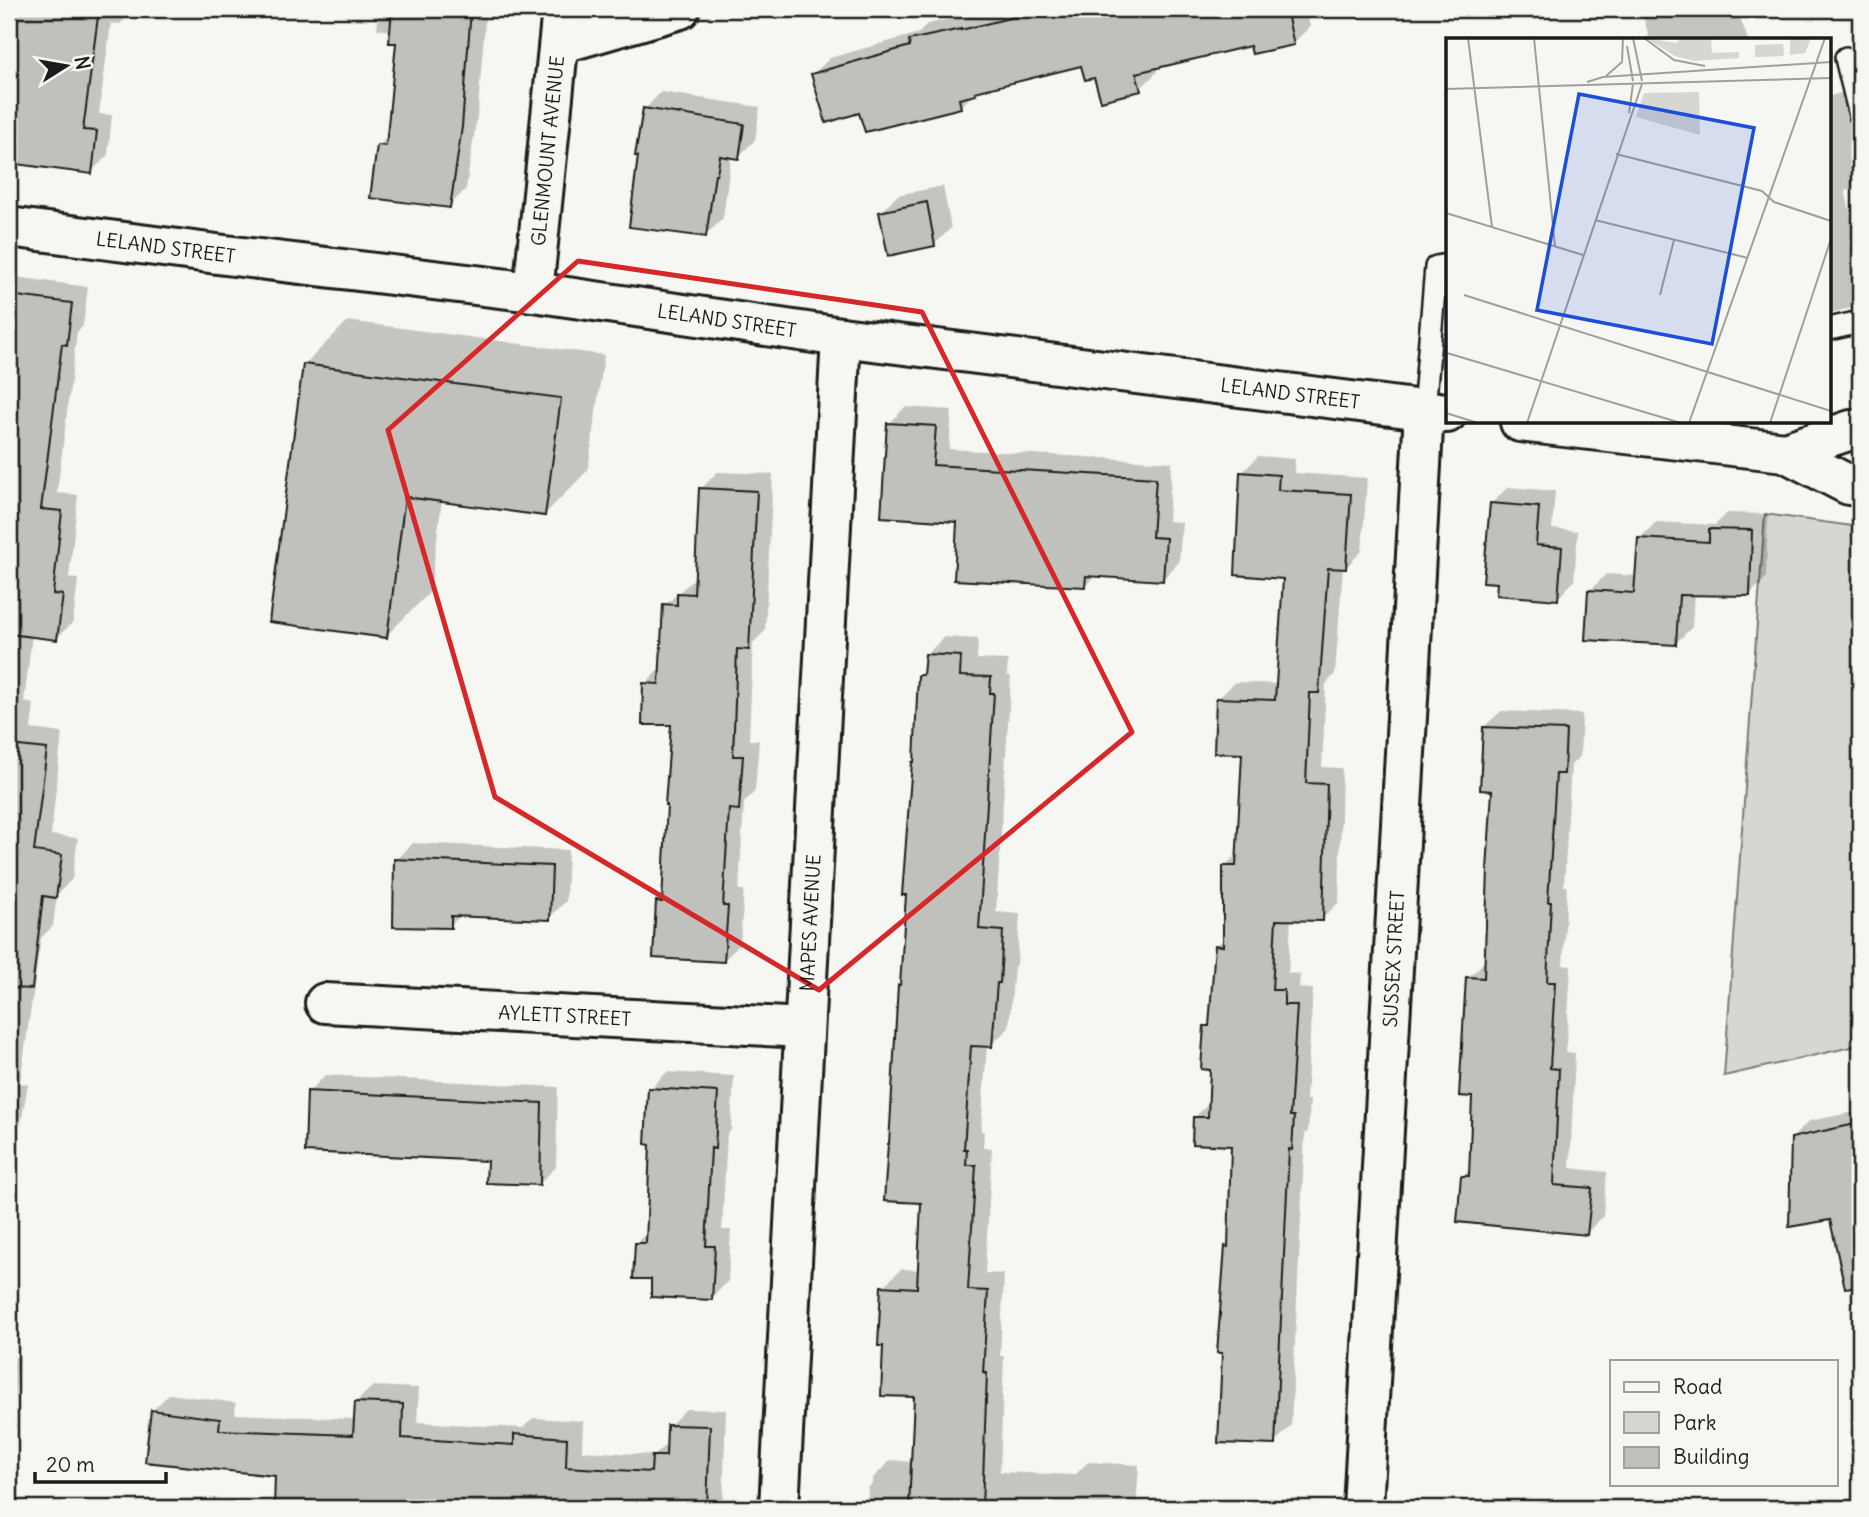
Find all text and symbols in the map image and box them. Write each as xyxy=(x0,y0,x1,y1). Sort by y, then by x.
north arrow xyxy=(32,32,102,102)
inset map xyxy=(1446,38,1830,424)
text: N xyxy=(70,54,96,71)
street label: GLENMOUNT AVENUE xyxy=(526,54,569,247)
street label: LELAND STREET xyxy=(95,226,237,268)
street label: LELAND STREET xyxy=(656,298,798,342)
street label: LELAND STREET xyxy=(1219,373,1361,414)
street label: MAPES AVENUE xyxy=(794,854,826,992)
street label: SUSSEX STREET xyxy=(1378,890,1409,1028)
street label: AYLETT STREET xyxy=(498,1000,632,1031)
legend xyxy=(1610,1360,1838,1486)
text: Road xyxy=(1673,1373,1722,1400)
text: Park xyxy=(1673,1409,1716,1436)
scale bar xyxy=(35,1440,166,1484)
text: Building xyxy=(1673,1443,1749,1470)
text: 20 m xyxy=(46,1451,95,1478)

